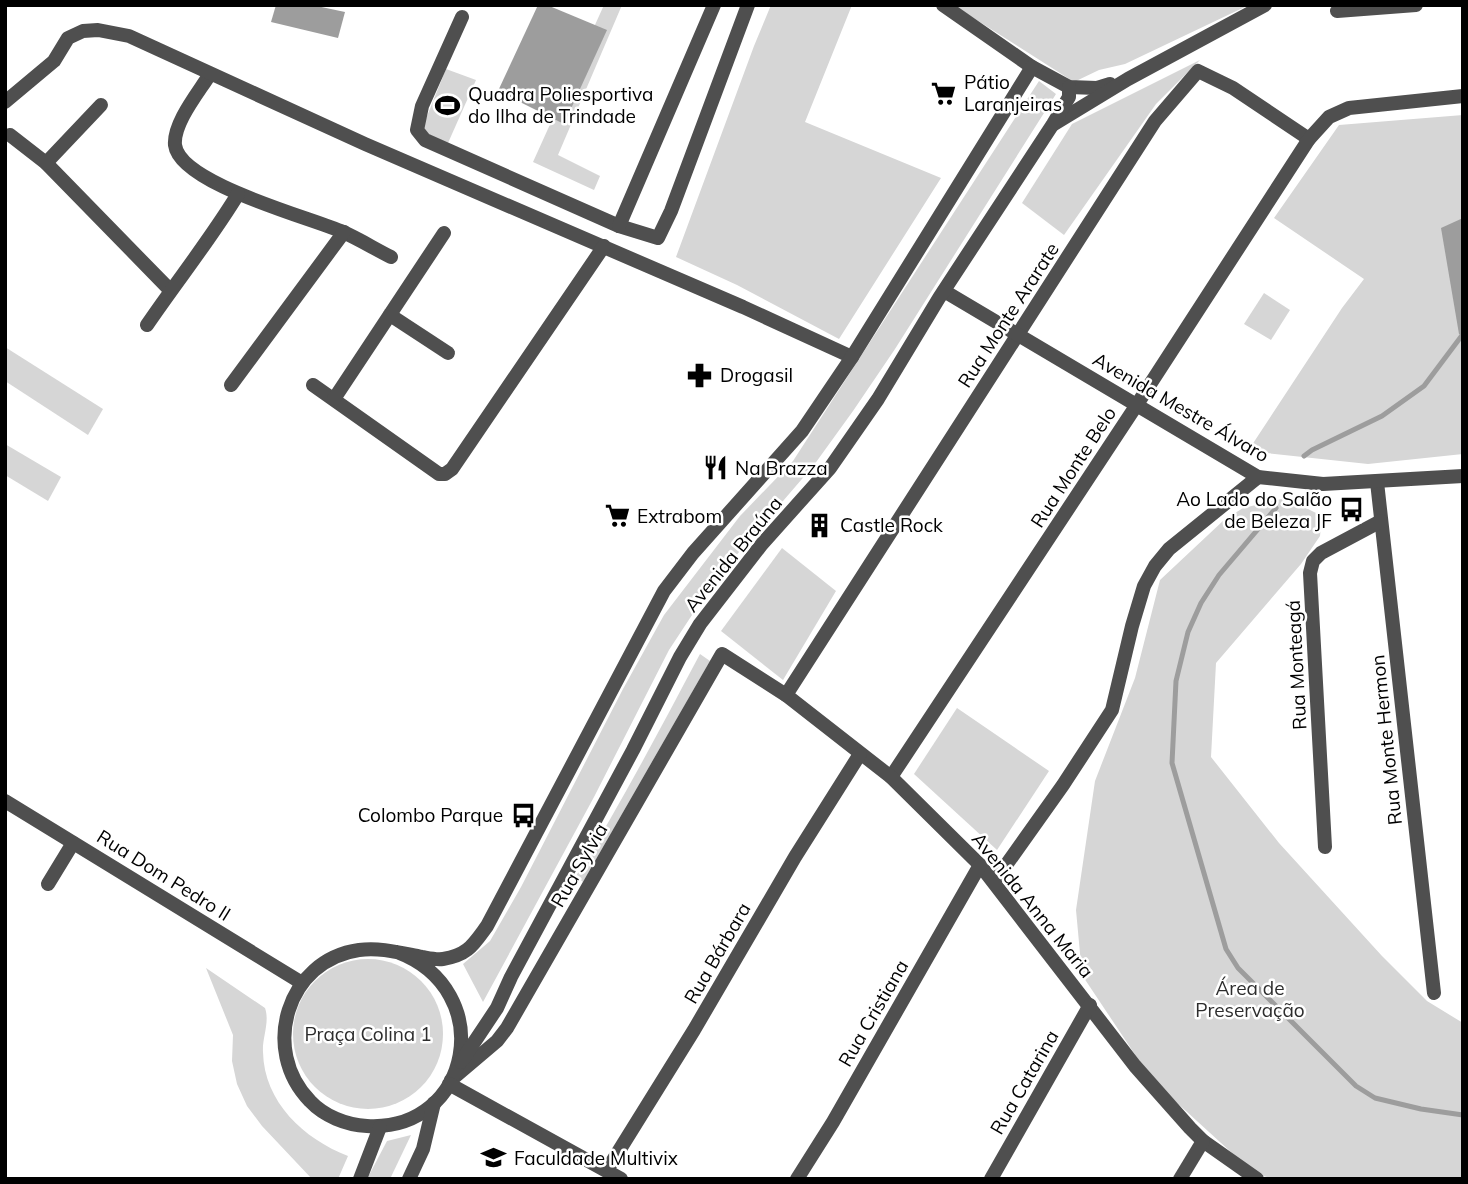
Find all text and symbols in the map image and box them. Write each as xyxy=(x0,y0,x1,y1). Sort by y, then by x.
place label: Pátio Laranjeiras xyxy=(964,70,1062,116)
supermarket icon: Pátio Laranjeiras xyxy=(930,79,958,107)
place label: Quadra Poliesportiva do Ilha de Trindade xyxy=(468,82,653,128)
sports icon: Quadra Poliesportiva do Ilha de Trindade xyxy=(434,91,462,119)
street label: Rua Monte Ararate xyxy=(952,238,1064,392)
street label: Avenida Mestre Álvaro xyxy=(1089,347,1273,467)
pharmacy icon: Drogasil xyxy=(686,361,714,389)
place label: Drogasil xyxy=(720,363,793,387)
street label: Rua Monte Belo xyxy=(1025,402,1121,532)
restaurant icon: Na Brazza xyxy=(701,454,729,482)
place label: Na Brazza xyxy=(735,456,828,480)
place label: Ao Lado do Salão de Beleza JF xyxy=(1176,487,1332,533)
street label: Avenida Braúna xyxy=(679,491,787,617)
bus stop icon: Ao Lado do Salão de Beleza JF xyxy=(1338,496,1366,524)
supermarket icon: Extrabom xyxy=(603,502,631,530)
place label: Extrabom xyxy=(637,504,722,528)
building icon: Castle Rock xyxy=(806,511,834,539)
place label: Castle Rock xyxy=(840,513,943,537)
street label: Rua Monteagá xyxy=(1281,600,1311,730)
street label: Rua Monte Hermon xyxy=(1365,654,1407,826)
bus stop icon: Colombo Parque xyxy=(509,801,537,829)
place label: Colombo Parque xyxy=(358,803,503,827)
street label: Rua Sylvia xyxy=(545,819,613,911)
street label: Rua Dom Pedro II xyxy=(93,824,235,926)
street label: Avenida Anna Maria xyxy=(967,827,1099,983)
street label: Rua Bárbara xyxy=(678,898,756,1008)
street label: Rua Cristiana xyxy=(833,955,913,1071)
park label: Área de Preservação xyxy=(1195,976,1305,1022)
park label: Praça Colina 1 xyxy=(304,1022,432,1046)
street label: Rua Catarina xyxy=(984,1026,1064,1138)
school or university icon: Faculdade Multivix xyxy=(480,1144,508,1172)
place label: Faculdade Multivix xyxy=(514,1146,678,1170)

